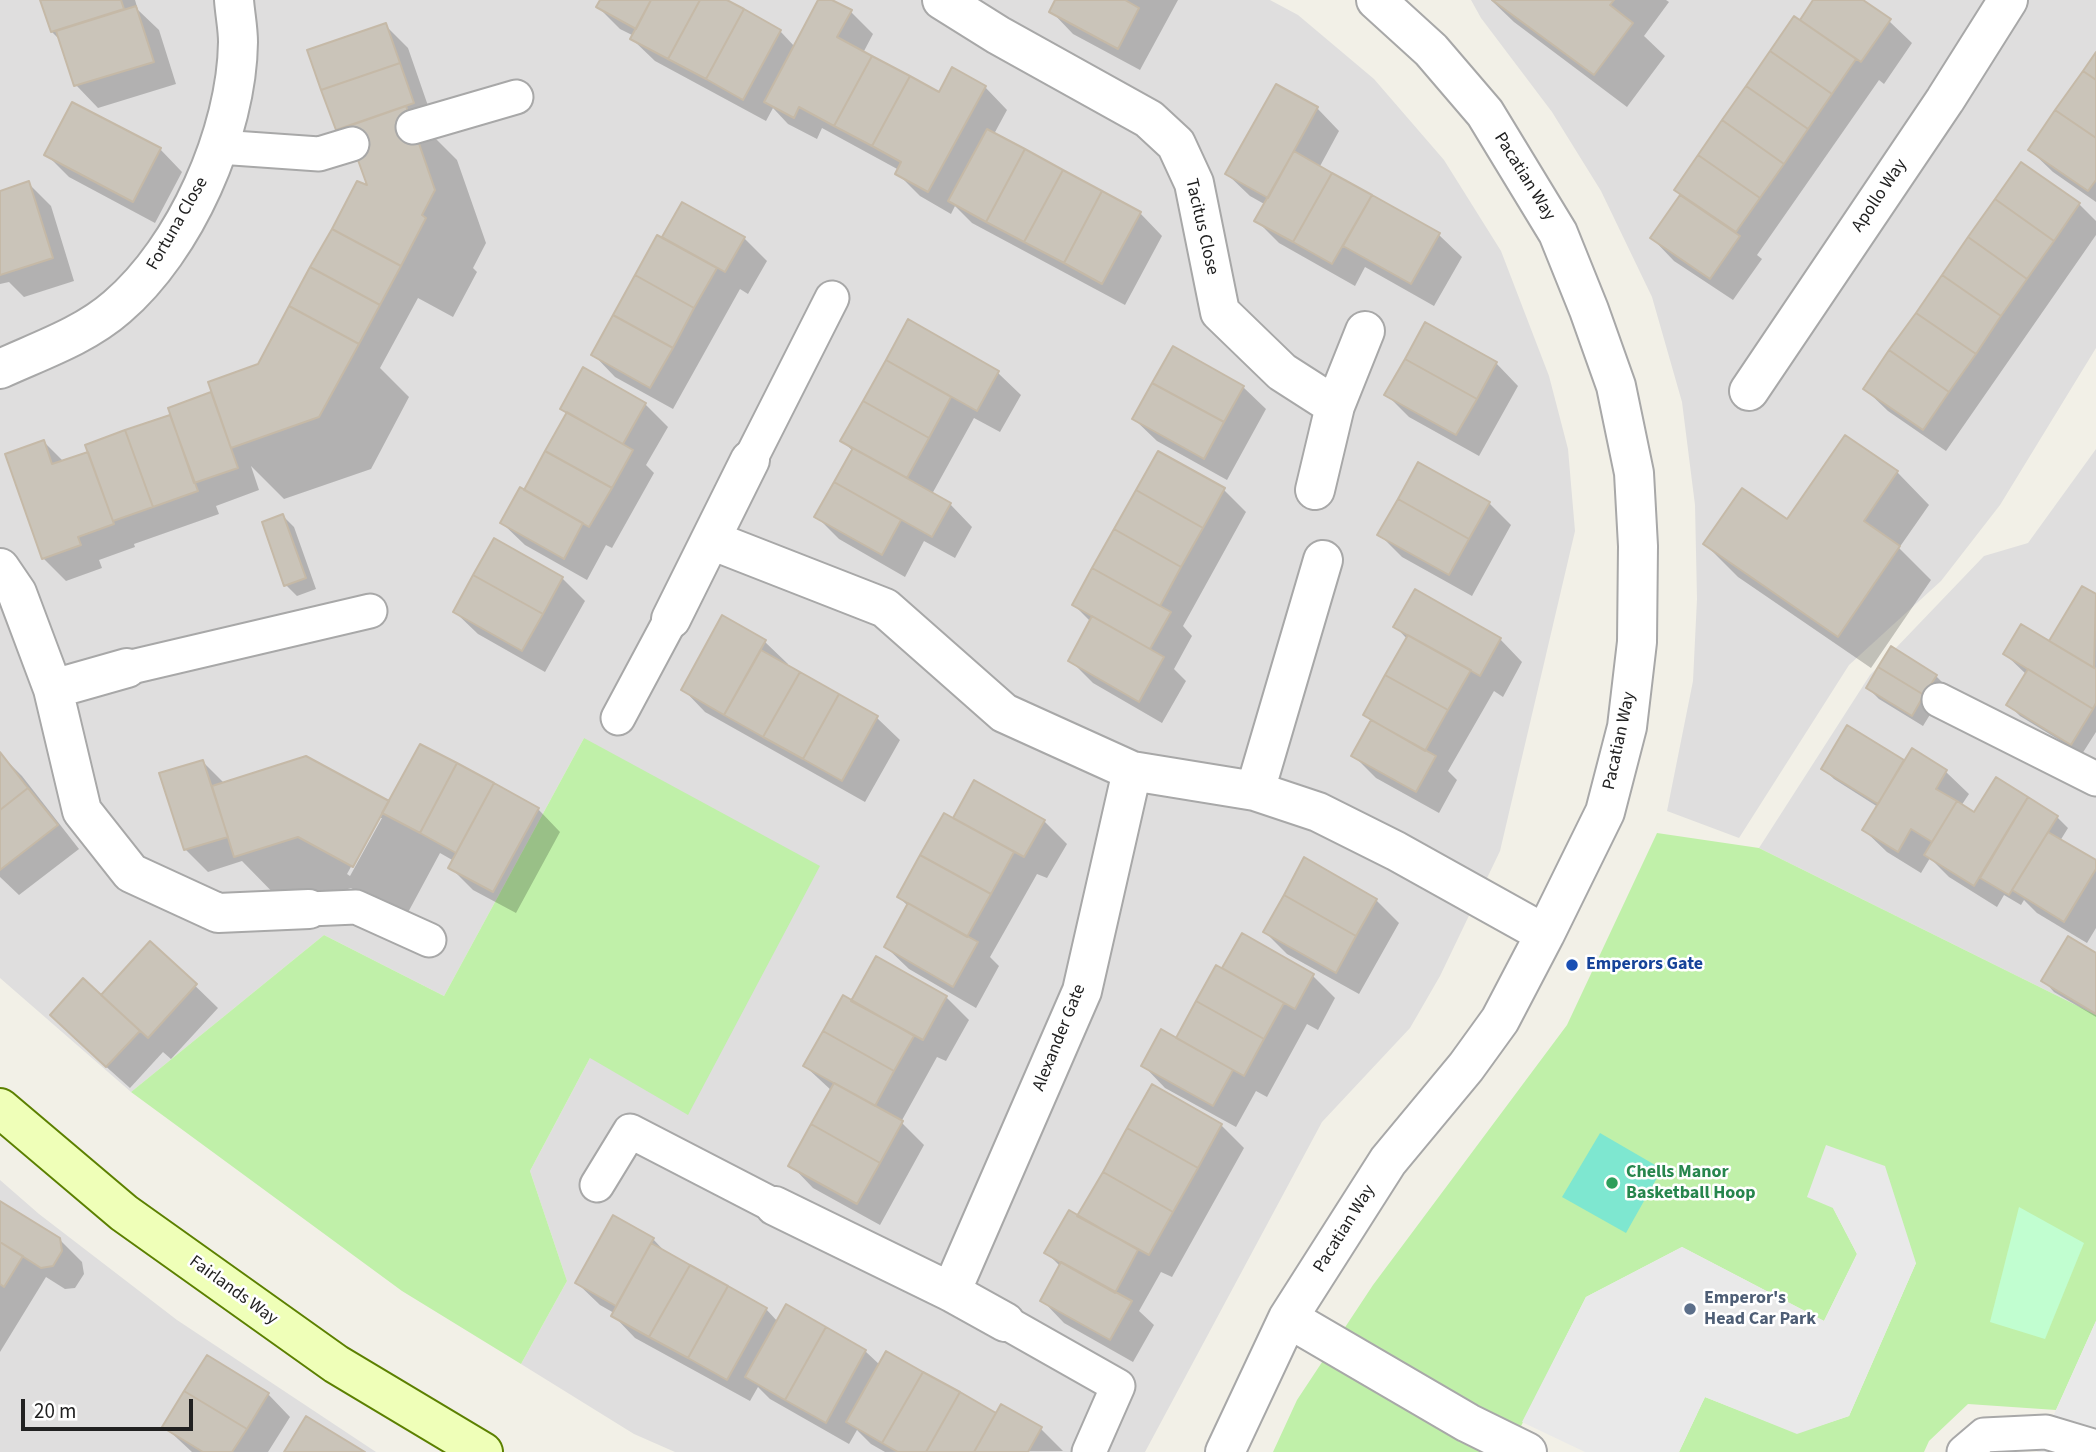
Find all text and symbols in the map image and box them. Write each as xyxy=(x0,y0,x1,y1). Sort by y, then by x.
street label: Pacatian Way xyxy=(1488,129,1560,225)
street label: Apollo Way xyxy=(1848,155,1912,237)
street label: Fortuna Close xyxy=(143,174,213,274)
street label: Tacitus Close xyxy=(1179,177,1223,277)
street label: Pacatian Way xyxy=(1599,690,1641,792)
place label: Emperors Gate xyxy=(1586,954,1703,976)
marker: Emperors Gate xyxy=(1564,957,1580,973)
street label: Alexander Gate xyxy=(1029,981,1091,1095)
place label: Chells Manor Basketball Hoop xyxy=(1626,1162,1756,1204)
marker: Chells Manor Basketball Hoop xyxy=(1604,1175,1620,1191)
street label: Pacatian Way xyxy=(1309,1181,1381,1277)
street label: Fairlands Way xyxy=(185,1252,281,1330)
place label: Emperor's Head Car Park xyxy=(1704,1288,1816,1330)
marker: Emperor's Head Car Park xyxy=(1682,1301,1698,1317)
scale bar xyxy=(24,1386,196,1430)
text: 20 m xyxy=(34,1396,76,1426)

